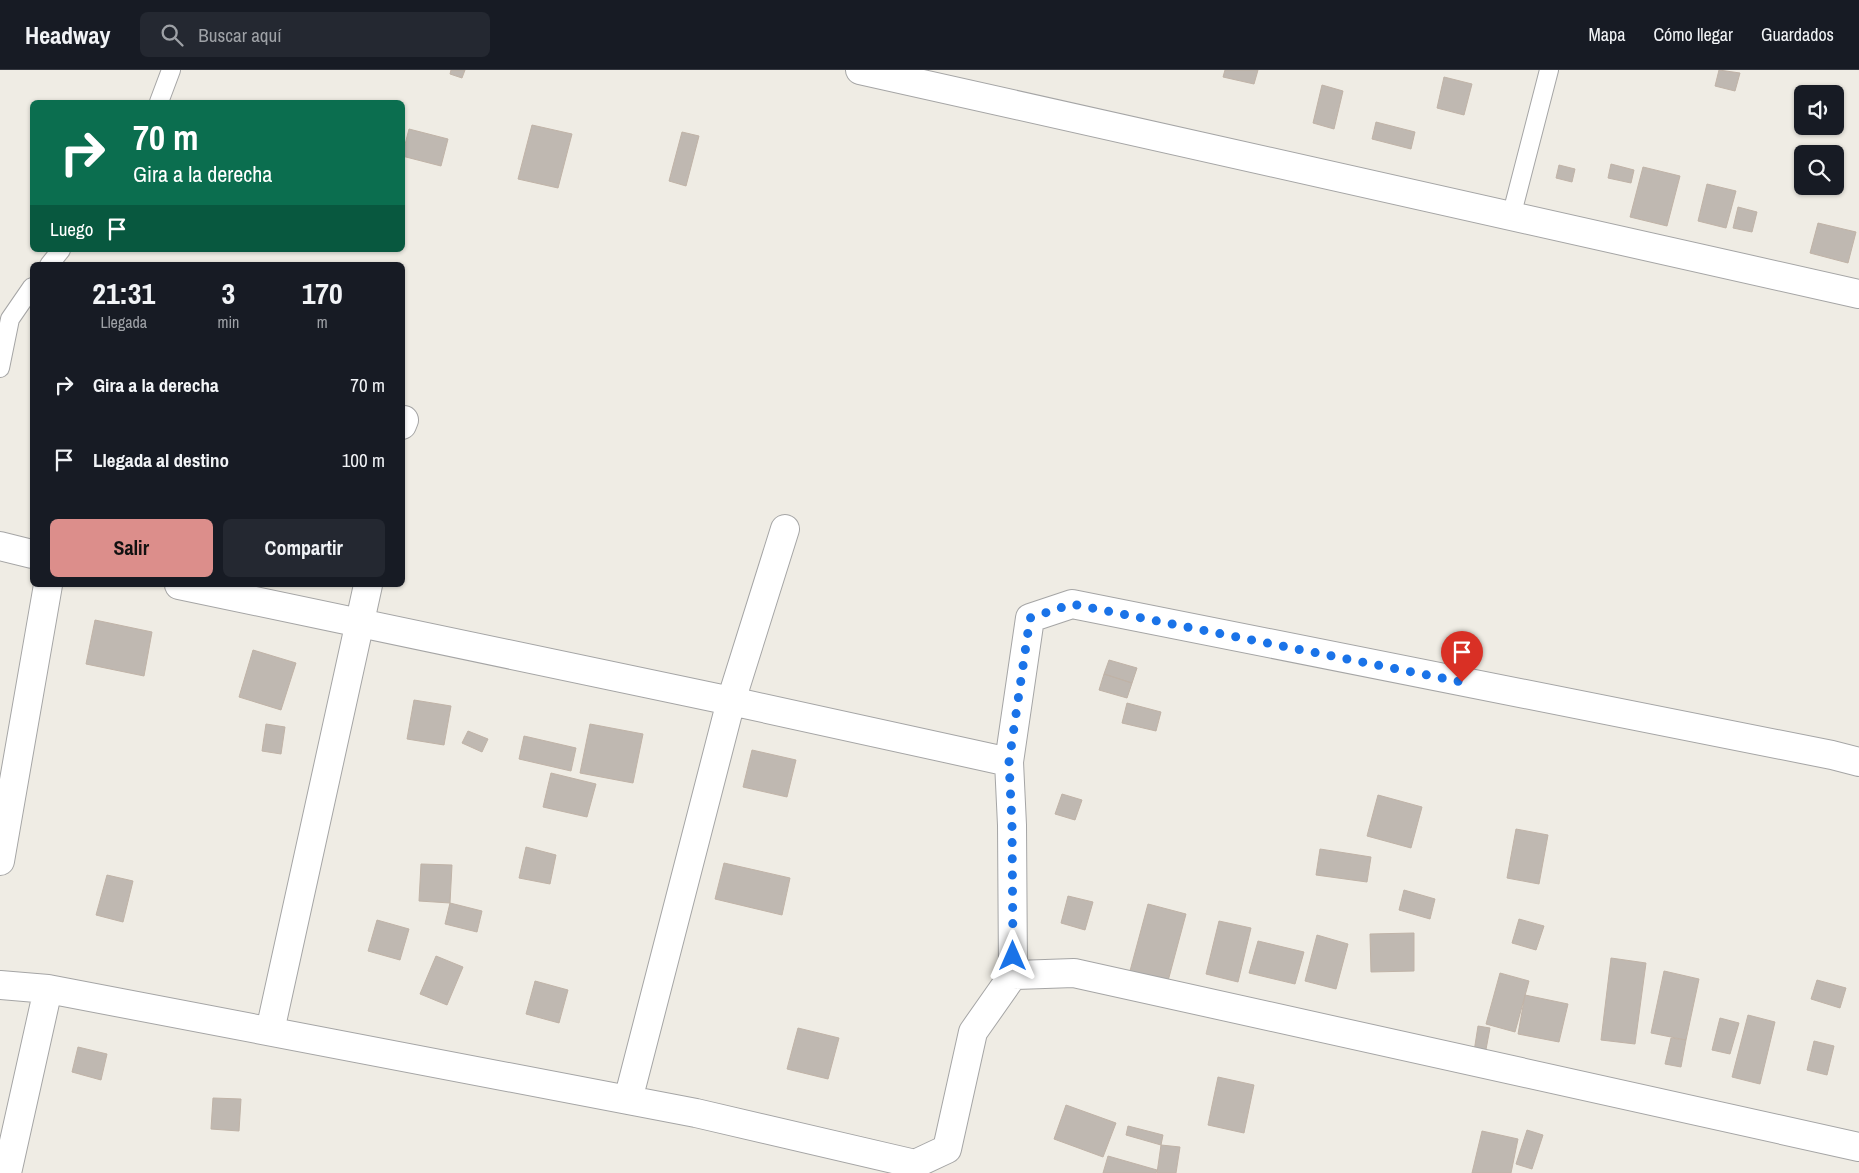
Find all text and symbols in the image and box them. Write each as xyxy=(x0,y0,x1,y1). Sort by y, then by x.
search box xyxy=(140,12,490,57)
text: Headway xyxy=(25,19,110,51)
icon: search xyxy=(158,21,186,49)
text: Buscar aquí xyxy=(198,22,281,48)
text: Mapa xyxy=(1588,22,1625,47)
text: Cómo llegar xyxy=(1653,22,1733,47)
text: Guardados xyxy=(1761,22,1834,47)
map controls xyxy=(1794,85,1844,195)
button: sound xyxy=(1794,85,1844,135)
text: 70 m xyxy=(133,114,198,161)
icon: right xyxy=(50,120,115,185)
button: search xyxy=(1794,145,1844,195)
text: Gira a la derecha xyxy=(133,159,272,189)
icon: arrive xyxy=(103,215,131,243)
text: Luego xyxy=(50,216,93,242)
text: 21:31 xyxy=(92,273,155,313)
text: 3 xyxy=(222,273,235,313)
text: 170 xyxy=(302,273,343,313)
text: Llegada xyxy=(100,311,147,333)
text: min xyxy=(217,311,239,333)
text: m xyxy=(317,311,328,333)
icon: right xyxy=(50,371,78,399)
text: Gira a la derecha xyxy=(93,372,219,398)
text: 70 m xyxy=(350,372,385,398)
icon: arrive xyxy=(50,446,78,474)
text: Llegada al destino xyxy=(93,447,229,473)
text: 100 m xyxy=(342,447,385,473)
button: Salir xyxy=(50,519,213,577)
button: Compartir xyxy=(223,519,385,577)
pin xyxy=(1441,631,1483,682)
icon: arrive xyxy=(1448,638,1476,666)
position arrow xyxy=(986,929,1038,981)

